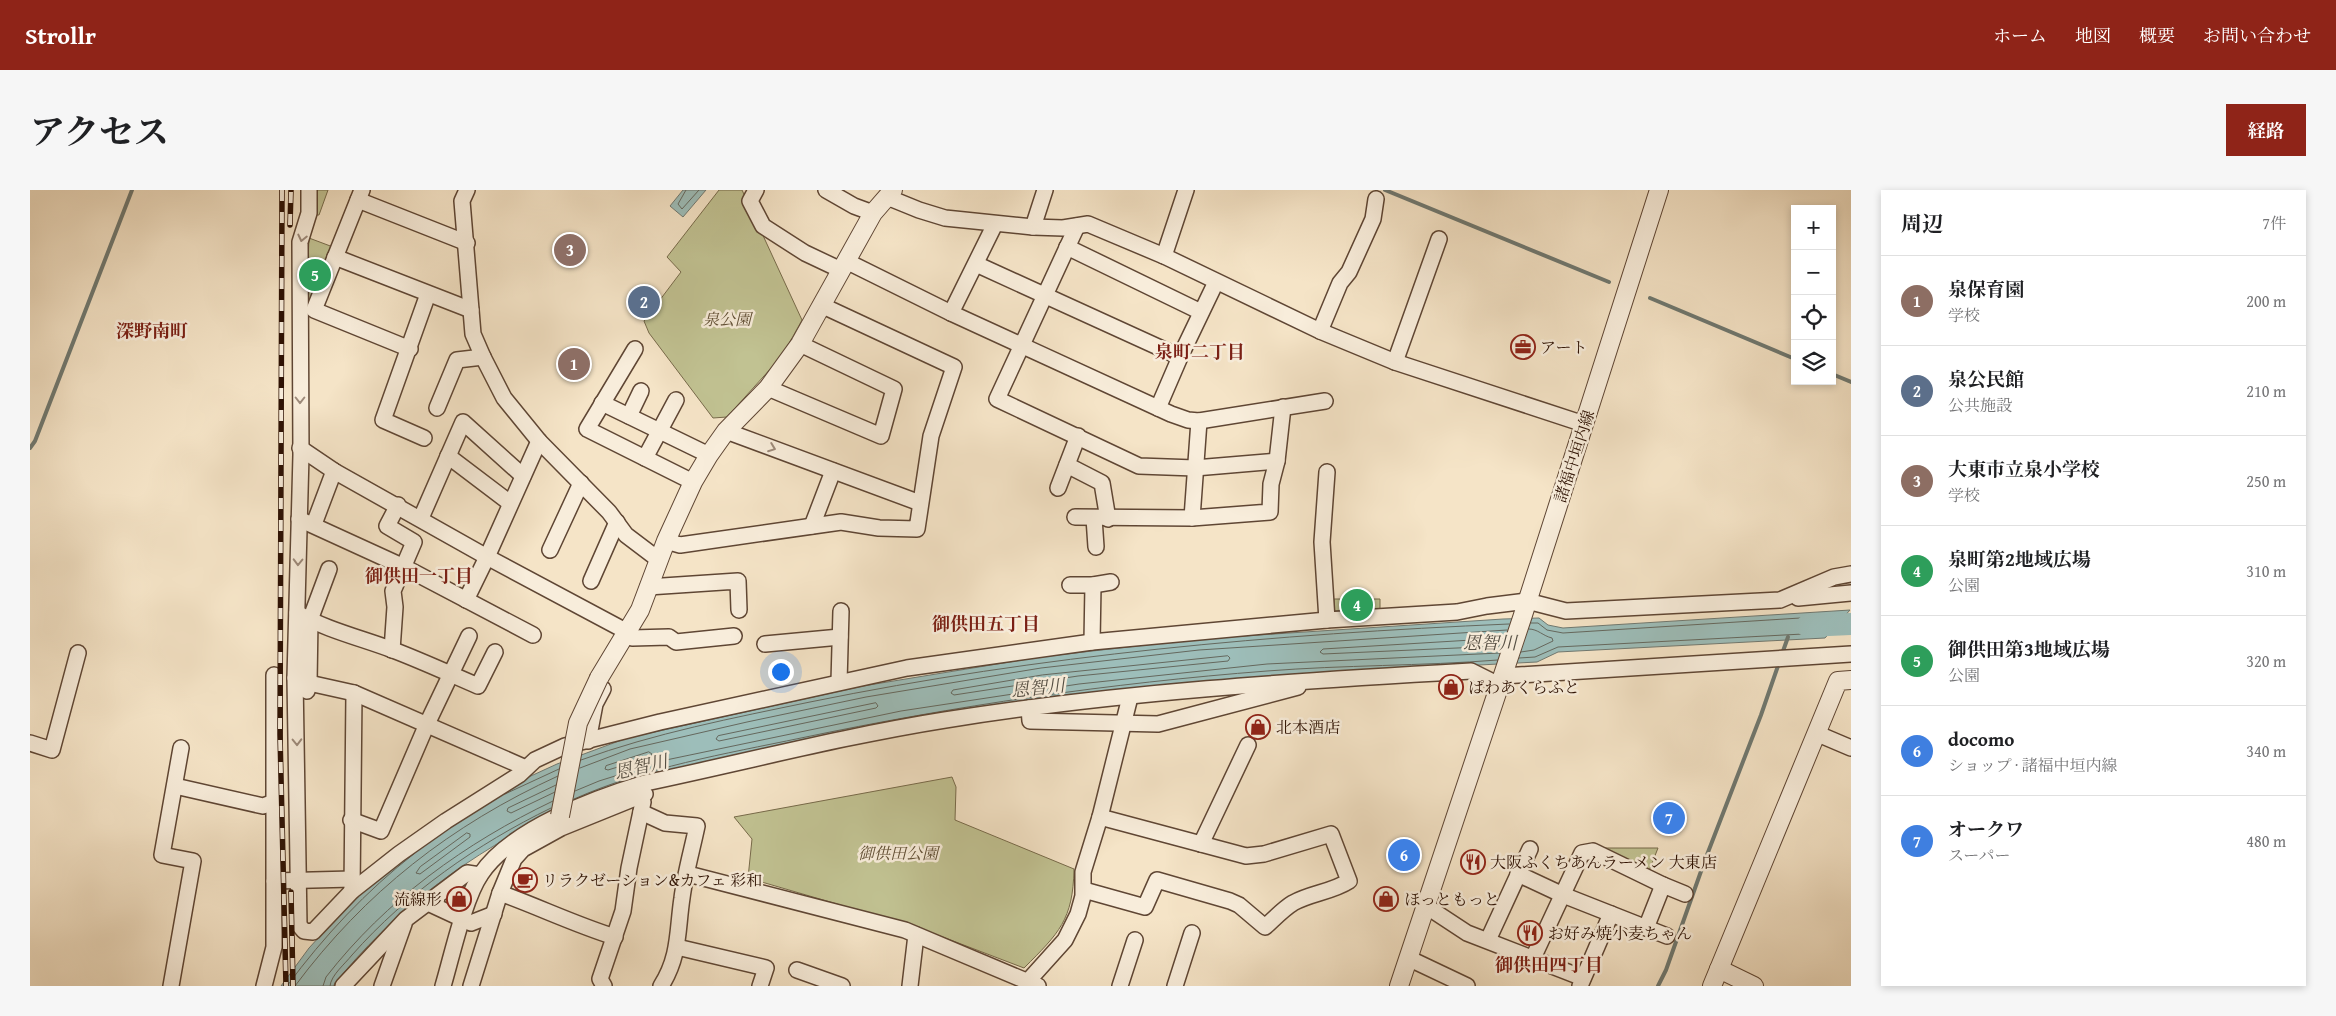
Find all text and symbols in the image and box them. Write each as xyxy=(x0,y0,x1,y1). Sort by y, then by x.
text: Strollr xyxy=(25,18,96,53)
text: ホーム xyxy=(1993,22,2047,49)
text: 地図 xyxy=(2075,22,2111,49)
text: 概要 xyxy=(2139,22,2175,49)
text: お問い合わせ xyxy=(2203,22,2311,49)
button: 経路 xyxy=(2226,104,2306,156)
text: アクセス xyxy=(30,106,169,157)
map controls xyxy=(1791,205,1836,385)
button: + xyxy=(1791,205,1836,250)
text: 周辺 xyxy=(1901,208,1943,239)
text: 7件 xyxy=(2262,211,2286,235)
pin: 3 xyxy=(554,231,586,269)
one-way arrow xyxy=(297,233,308,242)
button: − xyxy=(1791,250,1836,295)
pin: 5 xyxy=(299,256,331,294)
text: 泉保育園 xyxy=(1948,275,2024,303)
pin: 2 xyxy=(628,283,660,321)
text: 1 xyxy=(1913,289,1921,313)
text: 200 m xyxy=(2246,289,2286,313)
button: locate xyxy=(1791,295,1836,340)
text: 学校 xyxy=(1948,303,1980,327)
park label: 泉公園 xyxy=(703,307,754,331)
district label: 深野南町 xyxy=(116,317,188,344)
office icon: アート xyxy=(1510,334,1536,360)
place label: アート xyxy=(1540,335,1588,359)
district label: 泉町二丁目 xyxy=(1155,338,1245,365)
button: layers xyxy=(1791,340,1836,385)
pin: 1 xyxy=(558,345,590,383)
text: 泉公民館 xyxy=(1948,365,2024,393)
text: 2 xyxy=(1913,379,1921,403)
text: 210 m xyxy=(2246,379,2286,403)
text: 公共施設 xyxy=(1948,393,2012,417)
one-way arrow xyxy=(295,396,305,404)
street label: 諸福中垣内線 xyxy=(1548,407,1600,505)
one-way arrow xyxy=(767,442,776,452)
text: 大東市立泉小学校 xyxy=(1948,455,2100,483)
text: 3 xyxy=(1913,469,1921,493)
text: 250 m xyxy=(2246,469,2286,493)
text: 学校 xyxy=(1948,483,1980,507)
text: 泉町第2地域広場 xyxy=(1948,545,2091,573)
one-way arrow xyxy=(293,559,303,567)
text: 4 xyxy=(1913,559,1921,583)
text: 310 m xyxy=(2246,559,2286,583)
district label: 御供田一丁目 xyxy=(365,562,473,589)
text: 公園 xyxy=(1948,573,1980,597)
pin: 4 xyxy=(1341,586,1373,624)
district label: 御供田五丁目 xyxy=(932,610,1040,637)
water label: 恩智川 xyxy=(1463,629,1519,656)
text: 御供田第3地域広場 xyxy=(1948,635,2110,663)
text: 5 xyxy=(1913,649,1921,673)
text: 320 m xyxy=(2246,649,2286,673)
your location xyxy=(768,659,794,685)
text: 公園 xyxy=(1948,663,1980,687)
water label: 恩智川 xyxy=(1010,671,1068,704)
shop icon: ぱわあくらふと xyxy=(1438,674,1464,700)
place label: ぱわあくらふと xyxy=(1468,675,1580,699)
shop icon: 北本酒店 xyxy=(1245,714,1271,740)
place label: 北本酒店 xyxy=(1276,715,1340,739)
text: docomo xyxy=(1948,725,2014,753)
one-way arrow xyxy=(292,738,302,746)
text: 6 xyxy=(1913,739,1921,763)
text: 340 m xyxy=(2246,739,2286,763)
water label: 恩智川 xyxy=(612,747,672,786)
text: ショップ · 諸福中垣内線 xyxy=(1948,753,2117,777)
pin: 7 xyxy=(1653,799,1685,837)
text: オークワ xyxy=(1948,815,2024,843)
text: 7 xyxy=(1913,829,1921,853)
text: 480 m xyxy=(2246,829,2286,853)
pin: 6 xyxy=(1388,836,1420,874)
park label: 御供田公園 xyxy=(858,841,941,865)
text: スーパー xyxy=(1948,843,2010,867)
restaurant icon: 大阪ふくちあんラーメン 大東店 xyxy=(1460,849,1486,875)
place label: 大阪ふくちあんラーメン 大東店 xyxy=(1490,850,1717,874)
cafe icon: リラクゼーション&カフェ 彩和 xyxy=(512,867,538,893)
place label: リラクゼーション&カフェ 彩和 xyxy=(542,868,762,892)
shop icon: 流線形 xyxy=(446,886,472,912)
shop icon: ほっともっと xyxy=(1373,886,1399,912)
place label: 流線形 xyxy=(394,887,442,911)
place label: ほっともっと xyxy=(1404,887,1500,911)
restaurant icon: お好み焼小麦ちゃん xyxy=(1517,920,1543,946)
place label: お好み焼小麦ちゃん xyxy=(1548,921,1692,945)
district label: 御供田四丁目 xyxy=(1495,951,1603,978)

